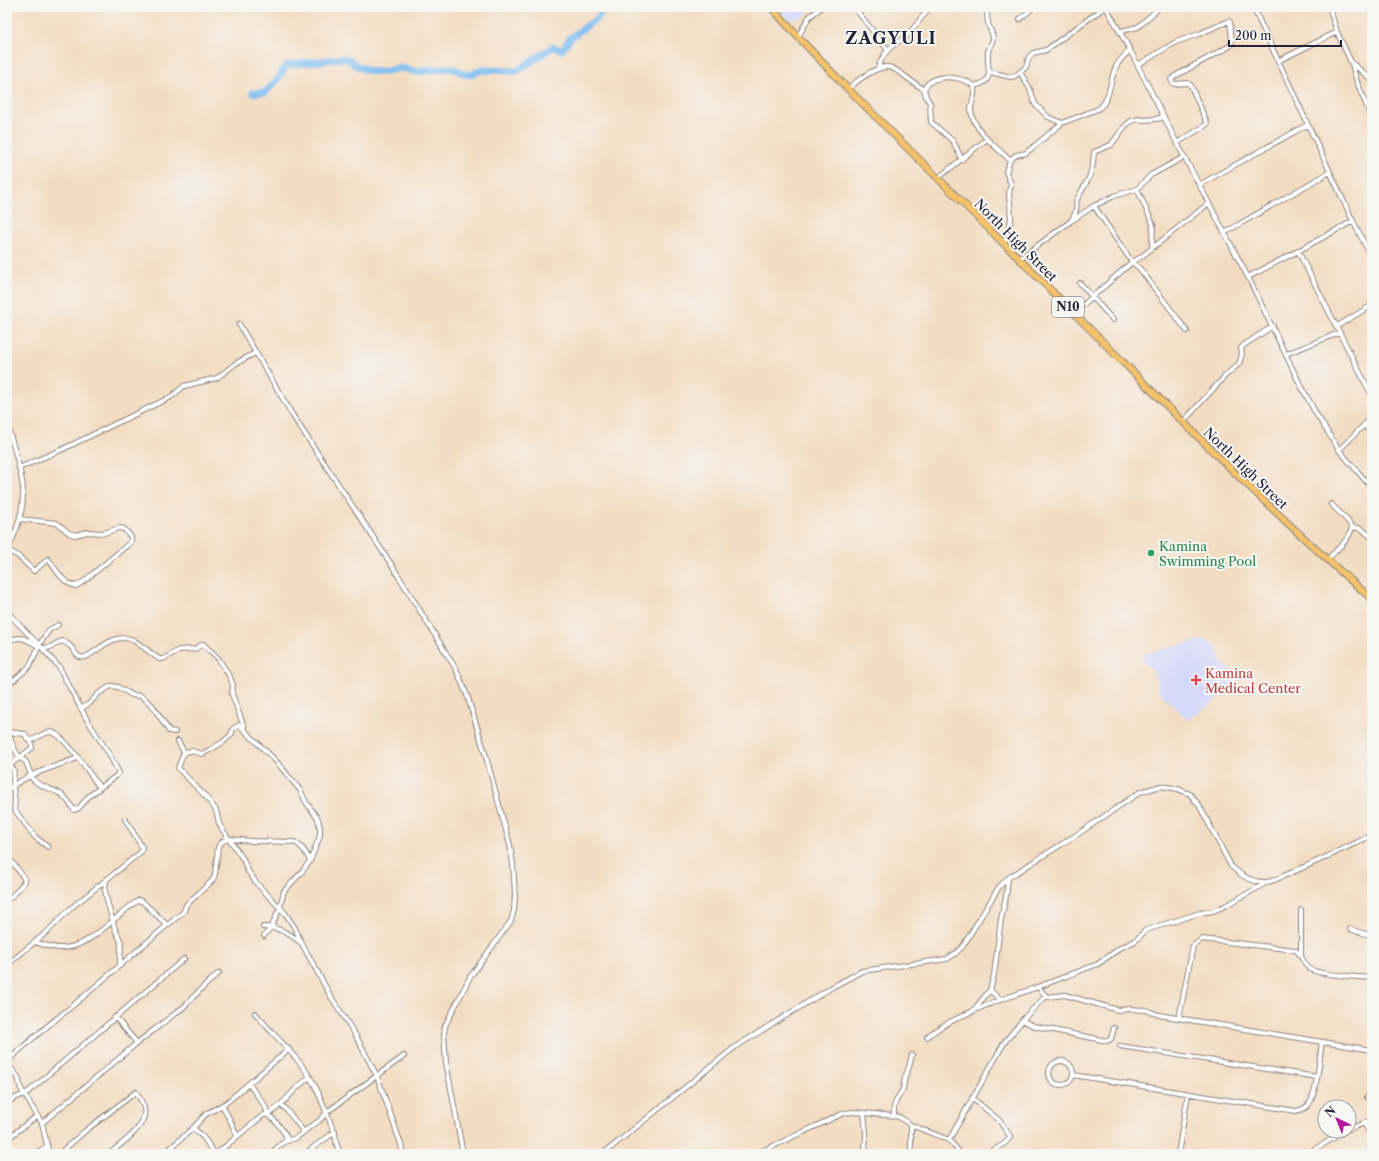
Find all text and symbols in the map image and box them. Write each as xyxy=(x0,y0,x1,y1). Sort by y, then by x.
scale bar xyxy=(1229,22,1341,48)
district label: ZAGYULI xyxy=(845,28,937,48)
text: 200 m xyxy=(1235,28,1272,43)
street label: North High Street xyxy=(971,195,1061,285)
road number: N10 xyxy=(1052,297,1084,317)
street label: North High Street xyxy=(1201,424,1292,512)
place label: Kamina Swimming Pool xyxy=(1159,538,1256,569)
marker: Kamina Swimming Pool xyxy=(1146,548,1156,558)
place label: Kamina Medical Center xyxy=(1205,665,1301,696)
marker: Kamina Medical Center xyxy=(1190,674,1202,686)
north arrow xyxy=(1317,1099,1357,1139)
text: N xyxy=(1322,1103,1339,1120)

